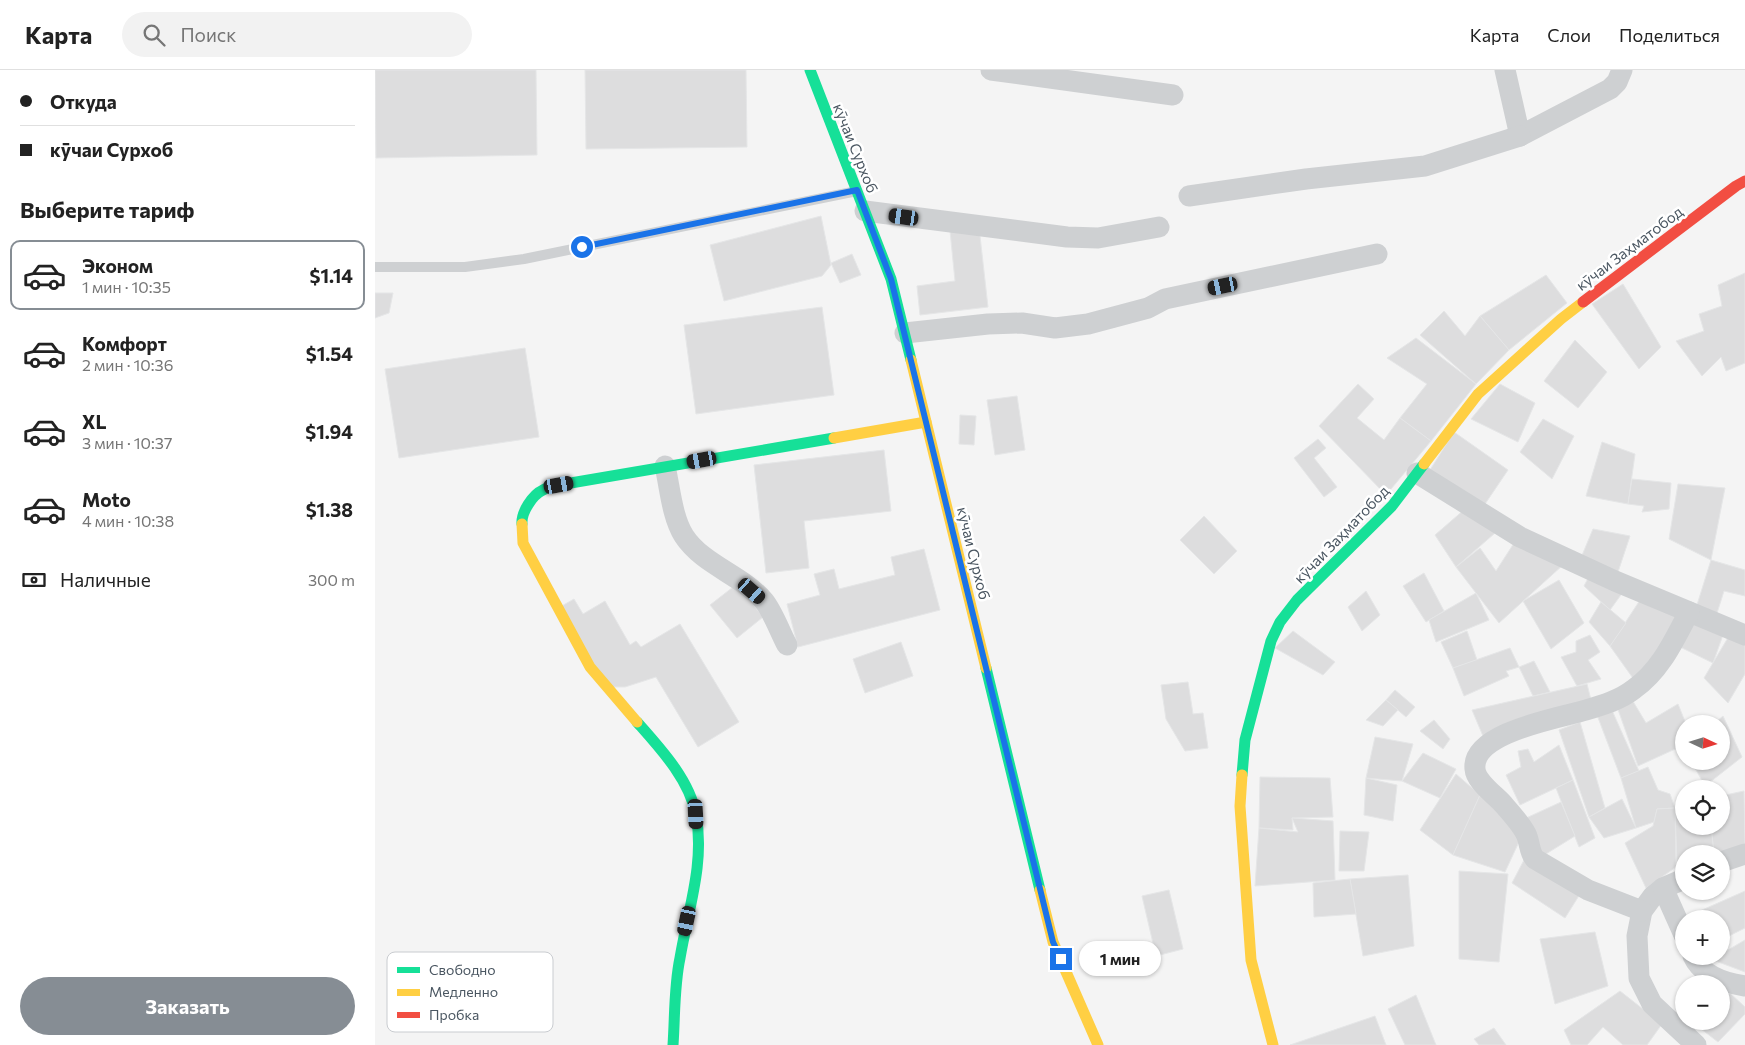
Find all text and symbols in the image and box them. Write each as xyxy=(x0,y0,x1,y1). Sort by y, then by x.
search box xyxy=(122,12,472,57)
text: Карта xyxy=(25,20,92,49)
icon: search xyxy=(140,21,168,49)
text: Поиск xyxy=(180,23,236,46)
text: Карта xyxy=(1470,24,1519,46)
text: Слои xyxy=(1547,24,1591,46)
text: Поделиться xyxy=(1619,24,1720,46)
text: Откуда xyxy=(50,90,117,113)
street label: кӯчаи Сурхоб xyxy=(830,101,882,195)
text: кӯчаи Сурхоб xyxy=(50,138,173,161)
text: Выберите тариф xyxy=(20,196,194,223)
street label: кӯчаи Заҳматобод xyxy=(1572,202,1686,294)
car xyxy=(888,207,919,227)
route start xyxy=(571,236,593,258)
icon: car xyxy=(22,253,67,298)
text: Эконом xyxy=(82,254,153,277)
text: $1.14 xyxy=(310,264,353,287)
car xyxy=(1206,276,1239,296)
text: 1 мин · 10:35 xyxy=(82,277,171,296)
icon: car xyxy=(22,331,67,376)
text: Комфорт xyxy=(82,332,167,355)
text: $1.54 xyxy=(306,342,353,365)
text: 2 мин · 10:36 xyxy=(82,355,173,374)
icon: car xyxy=(22,409,67,454)
text: XL xyxy=(82,410,107,433)
text: $1.94 xyxy=(305,420,353,443)
text: 3 мин · 10:37 xyxy=(82,433,172,452)
car xyxy=(685,450,718,470)
car xyxy=(542,475,575,495)
street label: кӯчаи Заҳматобод xyxy=(1290,481,1392,587)
icon: car xyxy=(22,487,67,532)
text: Moto xyxy=(82,488,131,511)
text: $1.38 xyxy=(306,498,353,521)
street label: кӯчаи Сурхоб xyxy=(954,505,994,601)
text: 4 мин · 10:38 xyxy=(82,511,174,530)
icon: cash xyxy=(20,566,48,594)
text: Наличные xyxy=(60,568,151,591)
text: 300 m xyxy=(308,570,355,589)
car xyxy=(735,575,768,607)
north arrow xyxy=(1675,715,1730,770)
map controls xyxy=(1675,715,1730,1030)
button: locate xyxy=(1675,780,1730,835)
car xyxy=(687,799,704,829)
button: layers xyxy=(1675,845,1730,900)
car xyxy=(676,905,697,937)
button: + xyxy=(1675,910,1730,965)
callout: 1 мин xyxy=(1079,942,1161,976)
route end xyxy=(1050,948,1072,970)
text: 1 мин xyxy=(1100,949,1140,968)
legend xyxy=(387,952,553,1032)
text: Свободно xyxy=(429,961,496,978)
button: − xyxy=(1675,975,1730,1030)
button: Заказать xyxy=(20,977,355,1035)
text: Медленно xyxy=(429,983,498,1000)
text: Пробка xyxy=(429,1006,479,1023)

